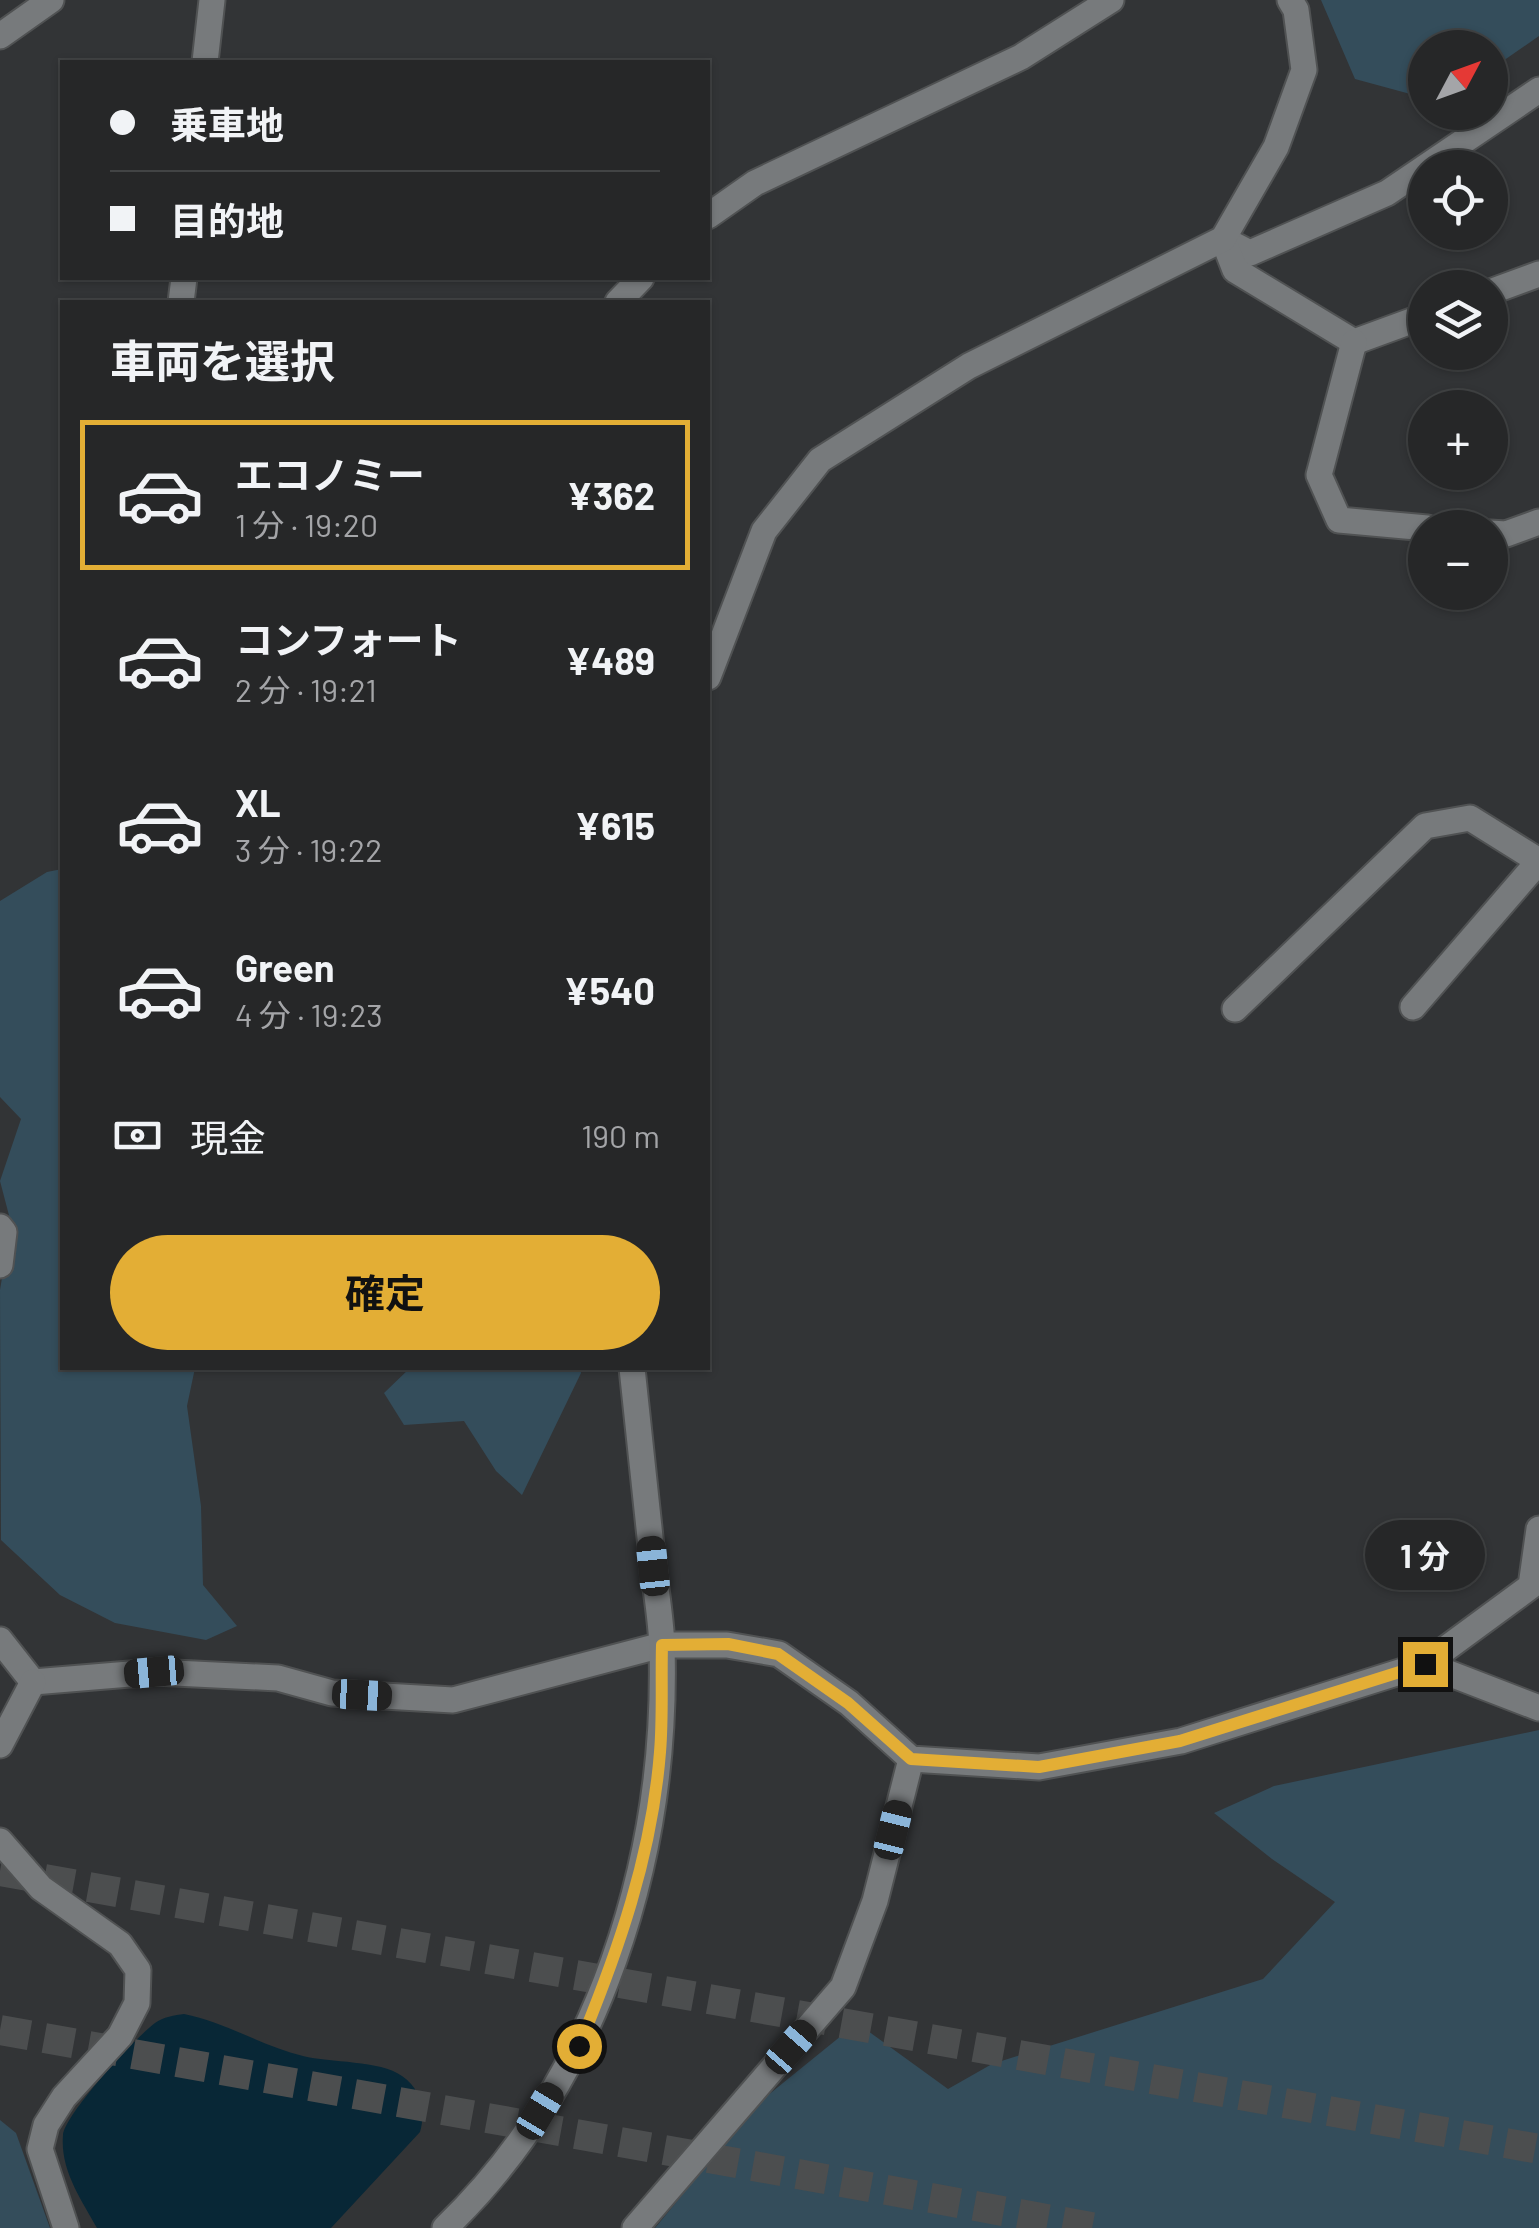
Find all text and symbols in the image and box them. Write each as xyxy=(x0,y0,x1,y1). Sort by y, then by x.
north arrow xyxy=(1408,30,1508,130)
map controls xyxy=(1408,30,1508,610)
text: 乗車地 xyxy=(170,101,284,147)
button: locate xyxy=(1408,150,1508,250)
text: 目的地 xyxy=(170,197,284,243)
button: layers xyxy=(1408,270,1508,370)
text: 車両を選択 xyxy=(110,333,335,387)
button: + xyxy=(1408,390,1508,490)
icon: car xyxy=(115,450,205,540)
text: エコノミー xyxy=(235,451,425,497)
text: ¥362 xyxy=(567,472,655,518)
text: 1 分 · 19:20 xyxy=(235,505,378,543)
button: − xyxy=(1408,510,1508,610)
icon: car xyxy=(115,615,205,705)
text: コンフォート xyxy=(235,616,462,662)
text: ¥489 xyxy=(565,637,655,683)
text: 2 分 · 19:21 xyxy=(235,670,377,708)
text: XL xyxy=(235,779,281,825)
icon: car xyxy=(115,780,205,870)
text: ¥615 xyxy=(575,802,655,848)
text: 3 分 · 19:22 xyxy=(235,830,382,868)
text: Green xyxy=(235,944,335,990)
icon: car xyxy=(115,945,205,1035)
text: ¥540 xyxy=(564,967,655,1013)
text: 4 分 · 19:23 xyxy=(235,995,383,1033)
icon: cash xyxy=(110,1108,165,1163)
text: 現金 xyxy=(190,1114,266,1160)
text: 190 m xyxy=(581,1116,660,1154)
button: 確定 xyxy=(110,1235,660,1350)
callout: 1 分 xyxy=(1365,1519,1485,1589)
car xyxy=(635,1535,671,1597)
text: 1 分 xyxy=(1400,1536,1450,1574)
route end xyxy=(1403,1642,1448,1687)
car xyxy=(123,1654,185,1690)
car xyxy=(331,1678,393,1712)
car xyxy=(871,1797,915,1863)
car xyxy=(760,2015,822,2079)
route start xyxy=(557,2024,602,2069)
car xyxy=(512,2078,568,2144)

